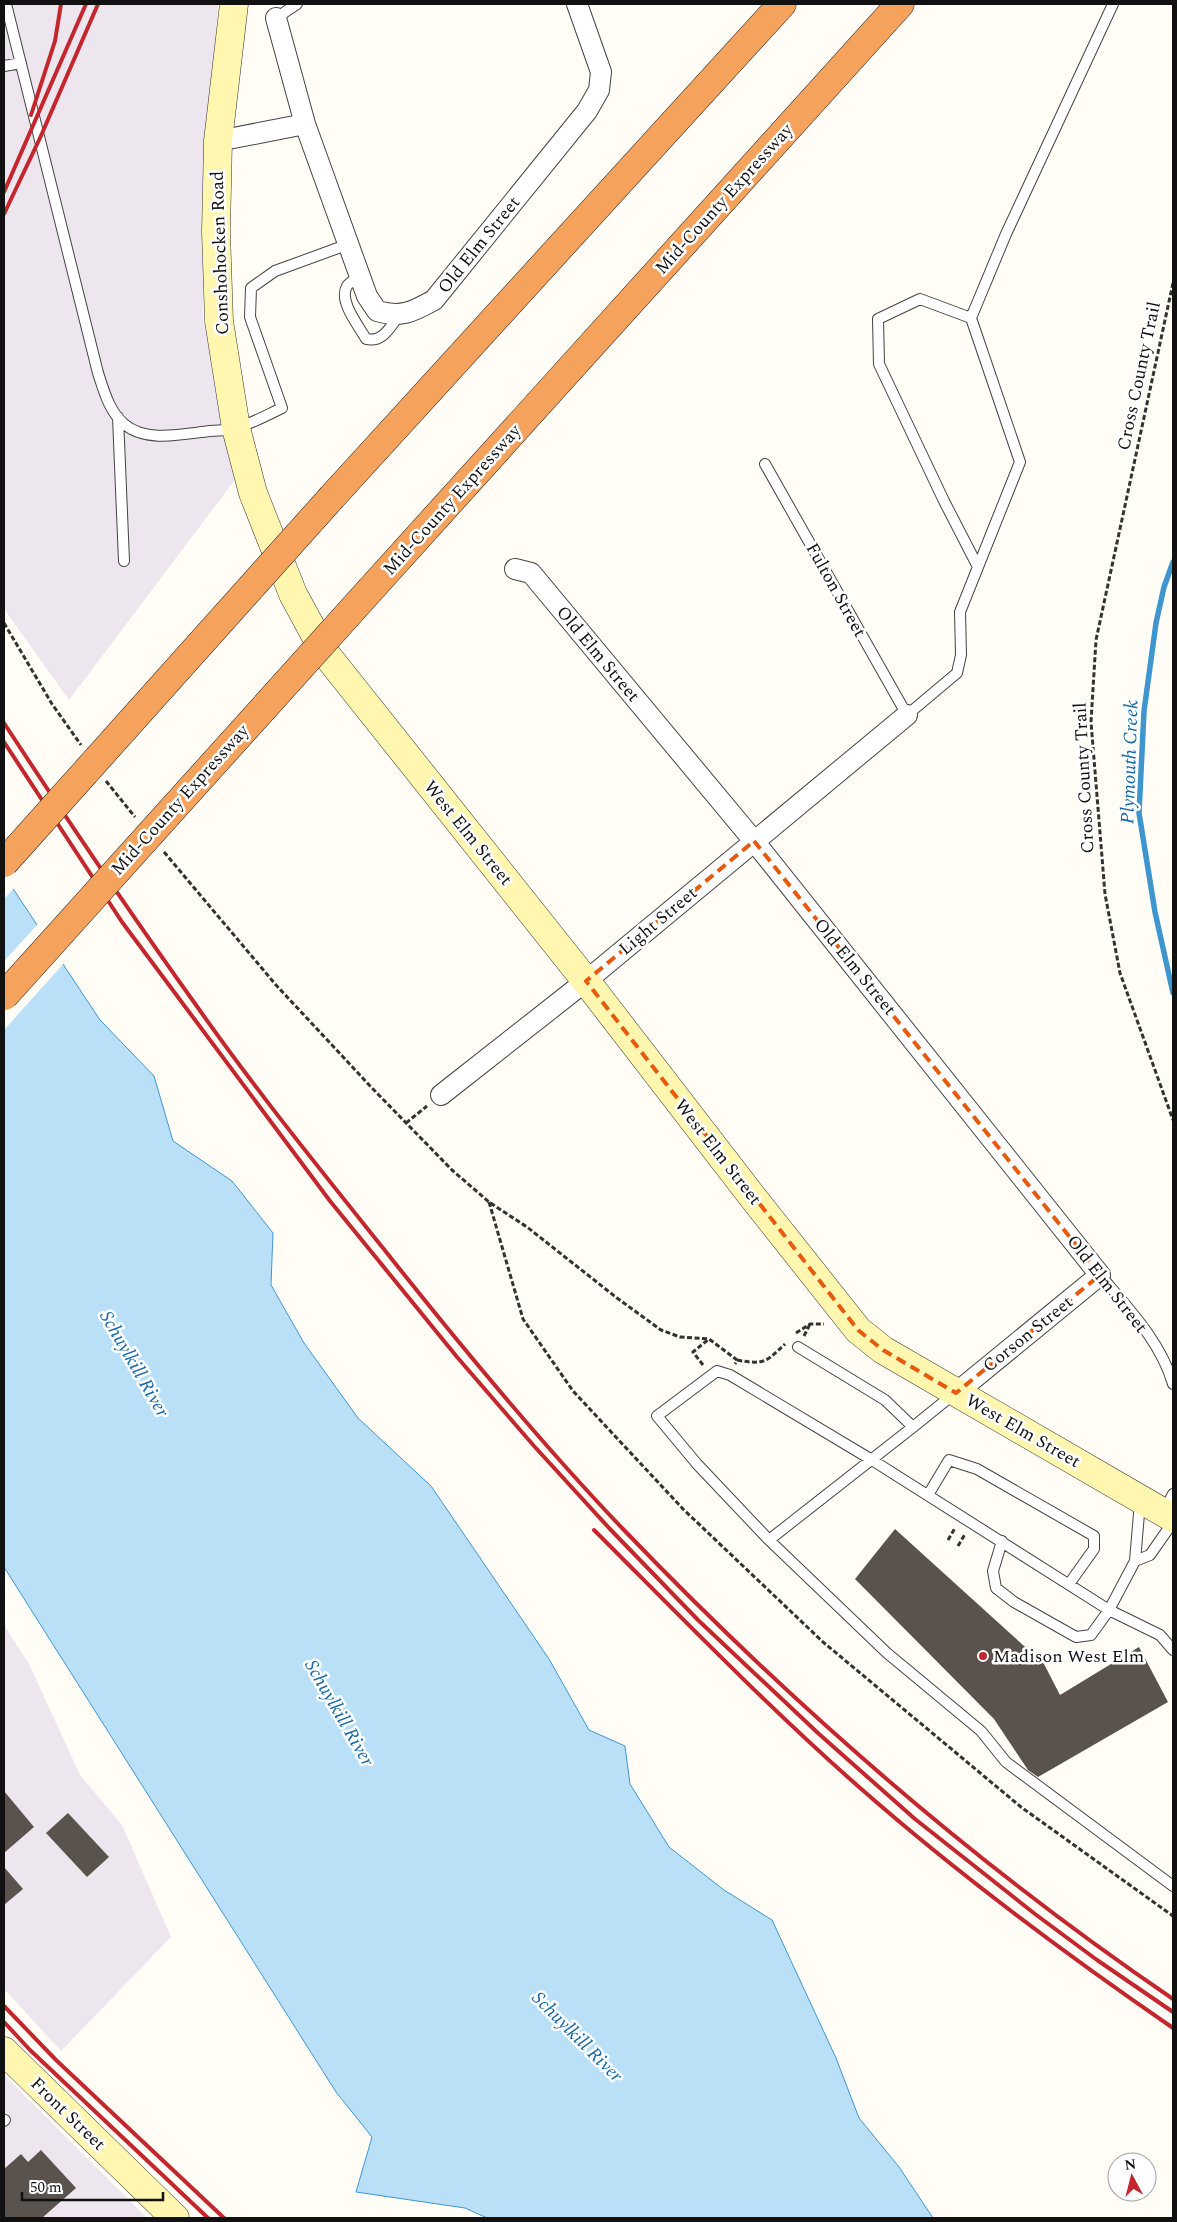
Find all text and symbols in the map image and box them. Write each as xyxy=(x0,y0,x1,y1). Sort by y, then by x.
street label: Mid-County Expressway xyxy=(649,116,800,281)
street label: Conshohocken Road xyxy=(204,171,236,335)
street label: Old Elm Street xyxy=(431,190,527,300)
street label: Cross County Trail xyxy=(1110,299,1168,453)
street label: Mid-County Expressway xyxy=(377,417,528,582)
street label: Fulton Street xyxy=(799,538,873,642)
street label: Old Elm Street xyxy=(550,600,646,708)
water label: Plymouth Creek xyxy=(1113,699,1147,824)
street label: Cross County Trail xyxy=(1067,702,1101,854)
street label: Mid-County Expressway xyxy=(105,717,256,882)
street label: West Elm Street xyxy=(417,774,519,892)
street label: Light Street xyxy=(613,880,703,962)
street label: Old Elm Street xyxy=(807,912,903,1022)
street label: West Elm Street xyxy=(668,1093,768,1211)
street label: Old Elm Street xyxy=(1060,1229,1154,1339)
street label: Corson Street xyxy=(977,1289,1079,1379)
water label: Schuylkill River xyxy=(92,1305,177,1423)
street label: West Elm Street xyxy=(961,1387,1085,1475)
place label: Madison West Elm xyxy=(993,1643,1144,1670)
marker: Madison West Elm xyxy=(977,1650,989,1662)
water label: Schuylkill River xyxy=(297,1654,382,1772)
water label: Schuylkill River xyxy=(525,1985,630,2090)
street label: Front Street xyxy=(24,2071,112,2157)
north arrow xyxy=(1107,2152,1157,2202)
text: N xyxy=(1124,2153,1137,2176)
scale bar xyxy=(22,2170,164,2202)
text: 50 m xyxy=(30,2176,62,2199)

